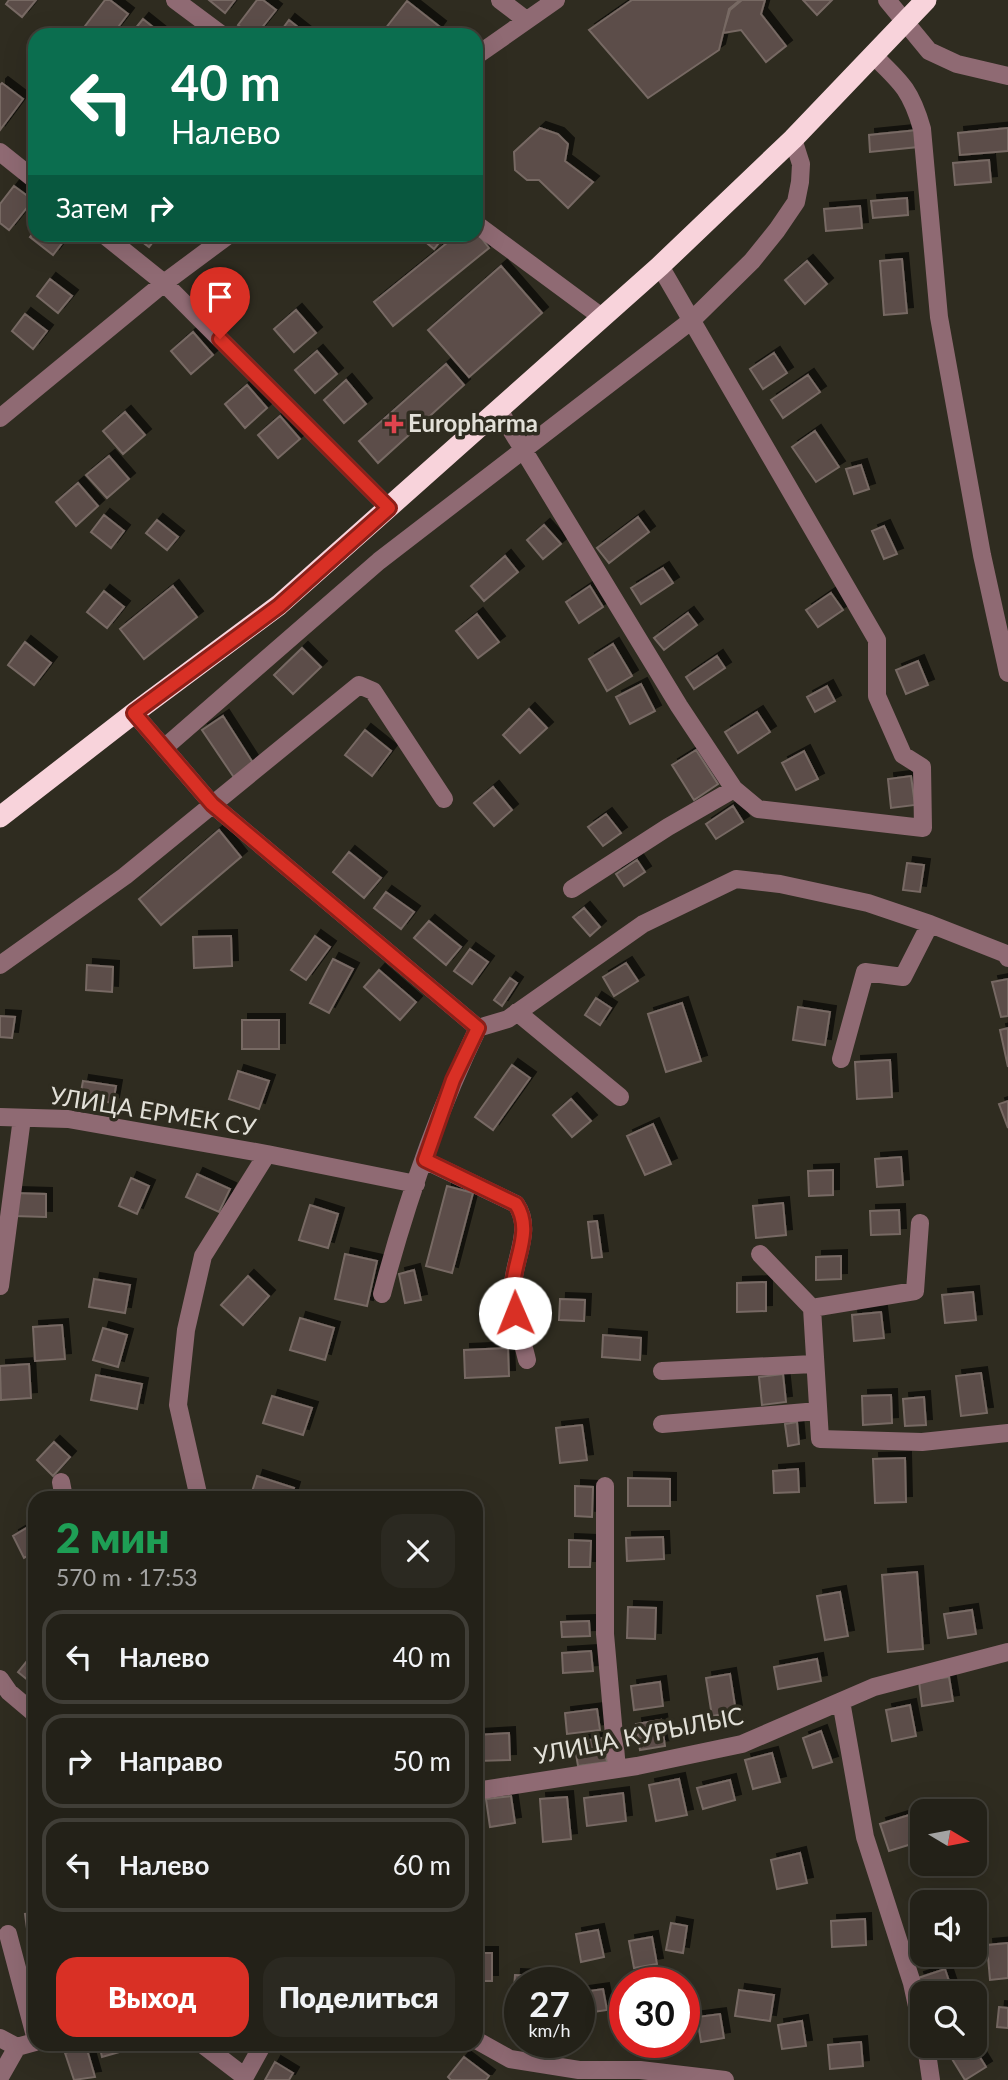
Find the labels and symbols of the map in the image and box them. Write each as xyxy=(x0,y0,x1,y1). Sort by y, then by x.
pin xyxy=(190,267,250,339)
place label: Europharma xyxy=(408,408,538,437)
marker: Europharma xyxy=(386,416,402,432)
street label: УЛИЦА ЕРМЕК СУ xyxy=(48,1080,259,1141)
position arrow xyxy=(478,1276,552,1350)
street label: УЛИЦА КУРЫЛЫС xyxy=(532,1700,746,1769)
north arrow xyxy=(910,1799,987,1876)
speed limit sign: 30 xyxy=(609,1967,700,2058)

